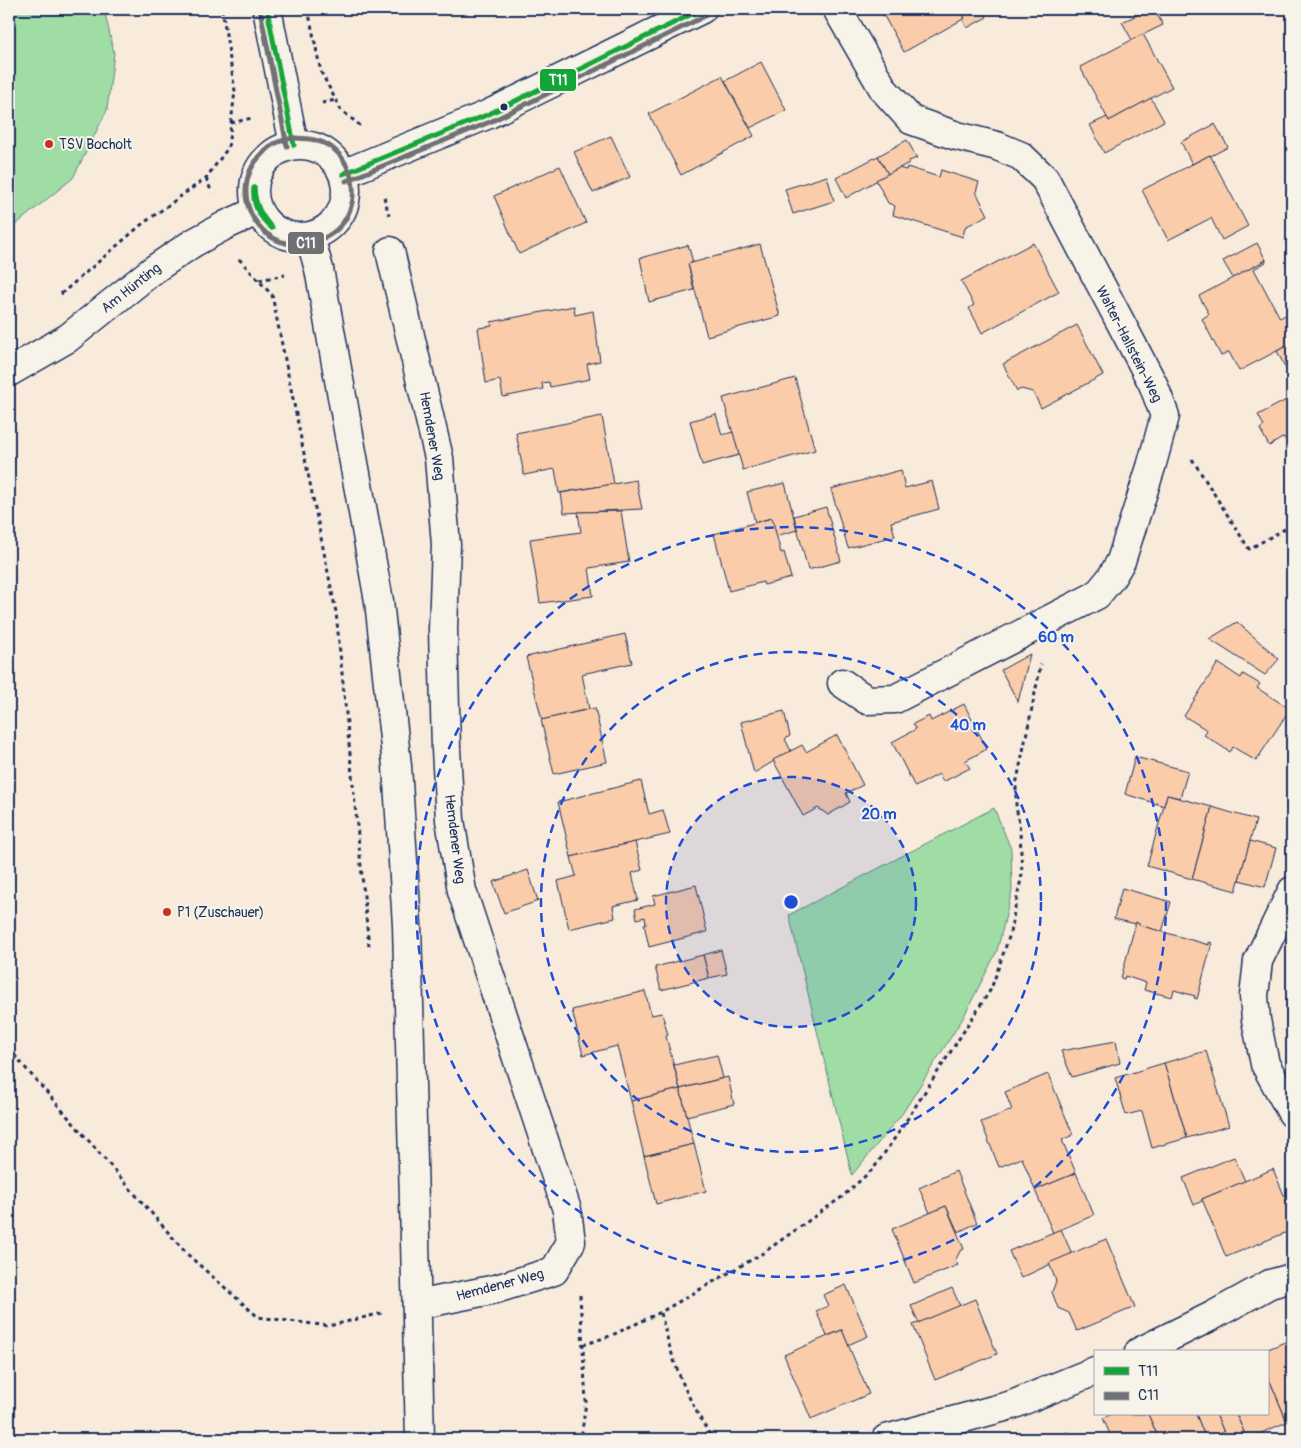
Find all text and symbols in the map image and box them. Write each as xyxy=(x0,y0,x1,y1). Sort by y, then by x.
line badge: T11 xyxy=(539,68,577,92)
text: T11 xyxy=(548,72,567,89)
unlabelled marker xyxy=(499,102,509,112)
place label: TSV Bocholt xyxy=(59,136,132,153)
marker: TSV Bocholt xyxy=(43,138,55,150)
line badge: C11 xyxy=(287,231,325,255)
text: C11 xyxy=(296,235,316,252)
street label: Am Hünting xyxy=(98,259,164,317)
street label: Walter-Hallstein-Weg xyxy=(1092,283,1166,405)
street label: Hemdener Weg xyxy=(416,390,448,482)
text: 60 m xyxy=(1038,628,1074,647)
text: 40 m xyxy=(950,716,986,735)
street label: Hemdener Weg xyxy=(441,793,469,885)
text: 20 m xyxy=(861,805,897,824)
centre of rings xyxy=(782,893,800,911)
place label: P1 (Zuschauer) xyxy=(177,904,264,921)
marker: P1 (Zuschauer) xyxy=(161,906,173,918)
street label: Hemdener Weg xyxy=(454,1265,546,1305)
legend xyxy=(1094,1350,1268,1416)
text: T11 xyxy=(1138,1362,1158,1381)
text: C11 xyxy=(1138,1386,1159,1405)

